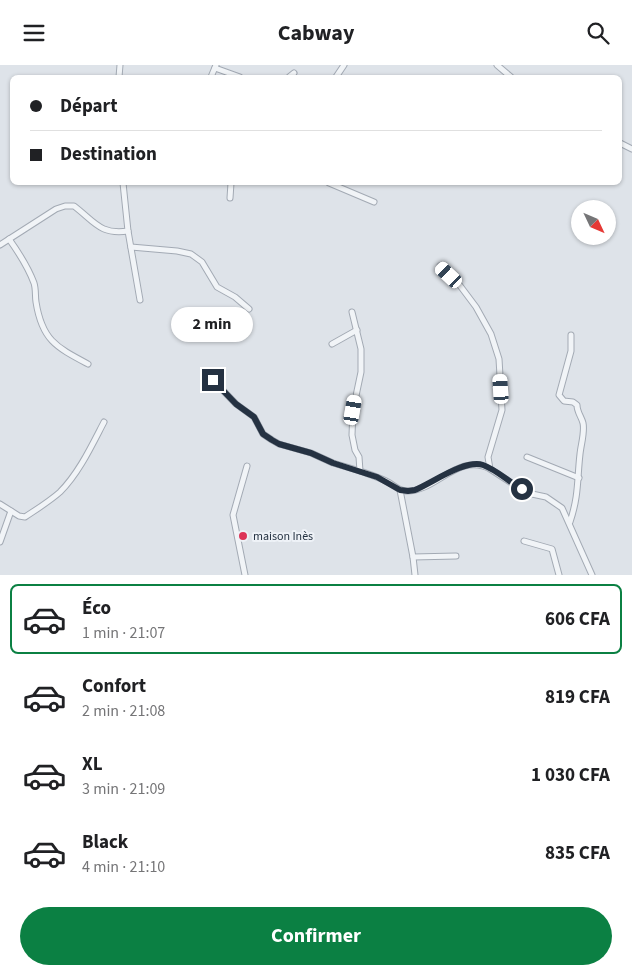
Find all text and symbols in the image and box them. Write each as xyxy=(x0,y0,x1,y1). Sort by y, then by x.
text: Cabway xyxy=(278,17,354,49)
icon: menu xyxy=(20,19,48,47)
icon: search xyxy=(584,19,612,47)
text: Départ xyxy=(60,93,117,120)
text: Destination xyxy=(60,141,157,168)
north arrow xyxy=(571,200,616,245)
map controls xyxy=(571,200,616,245)
car xyxy=(432,259,465,291)
callout: 2 min xyxy=(172,307,254,343)
text: 2 min xyxy=(193,313,231,335)
route end xyxy=(202,369,224,391)
car xyxy=(492,374,509,404)
car xyxy=(343,394,362,426)
route start xyxy=(511,478,533,500)
place label: maison Inès xyxy=(253,528,313,545)
marker: maison Inès xyxy=(237,530,249,542)
text: Éco xyxy=(82,595,111,622)
icon: car xyxy=(22,597,67,642)
text: 606 CFA xyxy=(545,606,610,633)
text: 1 min · 21:07 xyxy=(82,622,165,644)
text: Confort xyxy=(82,673,146,700)
icon: car xyxy=(22,675,67,720)
text: 819 CFA xyxy=(545,684,610,711)
text: 2 min · 21:08 xyxy=(82,700,165,722)
text: XL xyxy=(82,751,103,778)
icon: car xyxy=(22,753,67,798)
text: 1 030 CFA xyxy=(531,762,610,789)
text: 3 min · 21:09 xyxy=(82,778,165,800)
text: Black xyxy=(82,829,128,856)
icon: car xyxy=(22,831,67,876)
text: 835 CFA xyxy=(545,840,610,867)
text: 4 min · 21:10 xyxy=(82,856,165,878)
button: Confirmer xyxy=(20,907,612,965)

